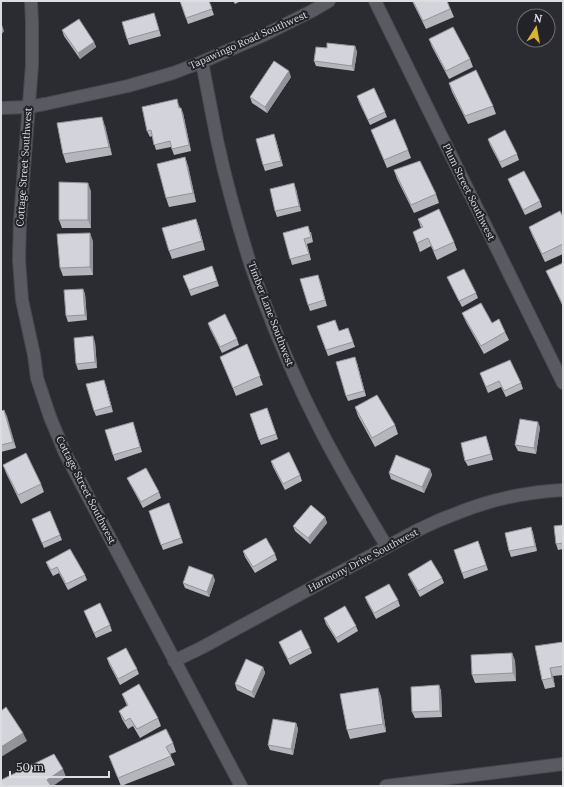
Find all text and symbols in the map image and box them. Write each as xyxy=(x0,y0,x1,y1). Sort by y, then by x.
street label: Tapawingo Road Southwest xyxy=(187,8,309,72)
north arrow xyxy=(516,8,556,48)
text: N xyxy=(532,10,544,26)
street label: Cottage Street Southwest xyxy=(13,107,35,227)
street label: Plum Street Southwest xyxy=(440,141,498,243)
street label: Timber Lane Southwest xyxy=(245,260,297,368)
street label: Cottage Street Southwest xyxy=(53,434,119,546)
street label: Harmony Drive Southwest xyxy=(306,525,420,595)
scale bar xyxy=(10,753,109,779)
text: 50 m xyxy=(16,759,44,774)

